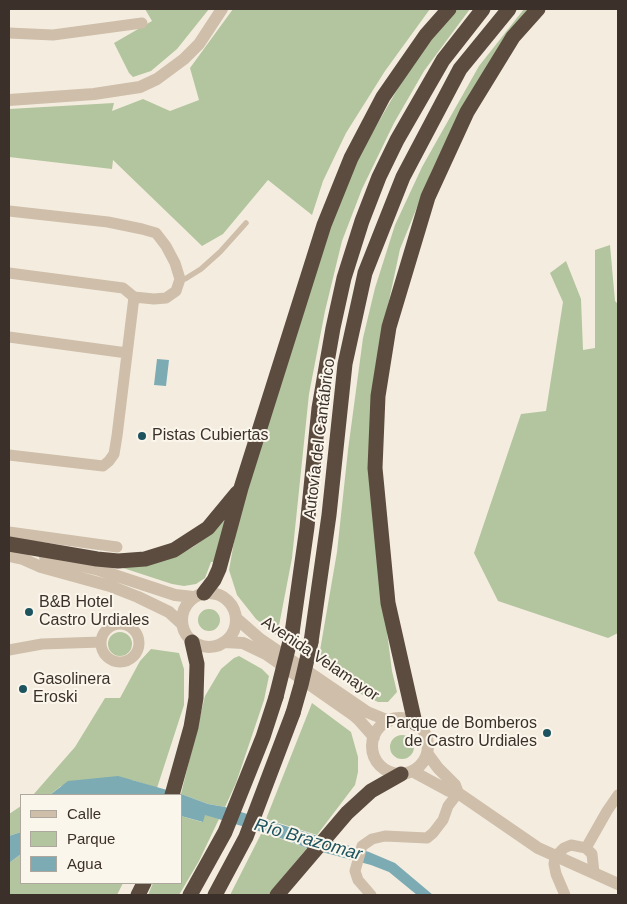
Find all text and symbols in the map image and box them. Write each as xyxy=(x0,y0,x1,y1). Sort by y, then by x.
street label: Autovía del Cantábrico xyxy=(301,357,339,521)
place label: Pistas Cubiertas xyxy=(152,426,268,446)
marker: Pistas Cubiertas xyxy=(136,430,148,442)
place label: B&B Hotel Castro Urdiales xyxy=(39,593,149,631)
marker: B&B Hotel Castro Urdiales xyxy=(23,606,35,618)
street label: Avenida Velamayor xyxy=(258,613,382,705)
place label: Gasolinera Eroski xyxy=(33,670,110,708)
marker: Gasolinera Eroski xyxy=(17,683,29,695)
place label: Parque de Bomberos de Castro Urdiales xyxy=(386,714,537,752)
marker: Parque de Bomberos de Castro Urdiales xyxy=(541,727,553,739)
legend xyxy=(20,794,182,884)
text: Calle xyxy=(67,805,101,822)
water label: Río Brazomar xyxy=(252,814,364,866)
text: Parque xyxy=(67,830,115,847)
text: Agua xyxy=(67,855,102,872)

